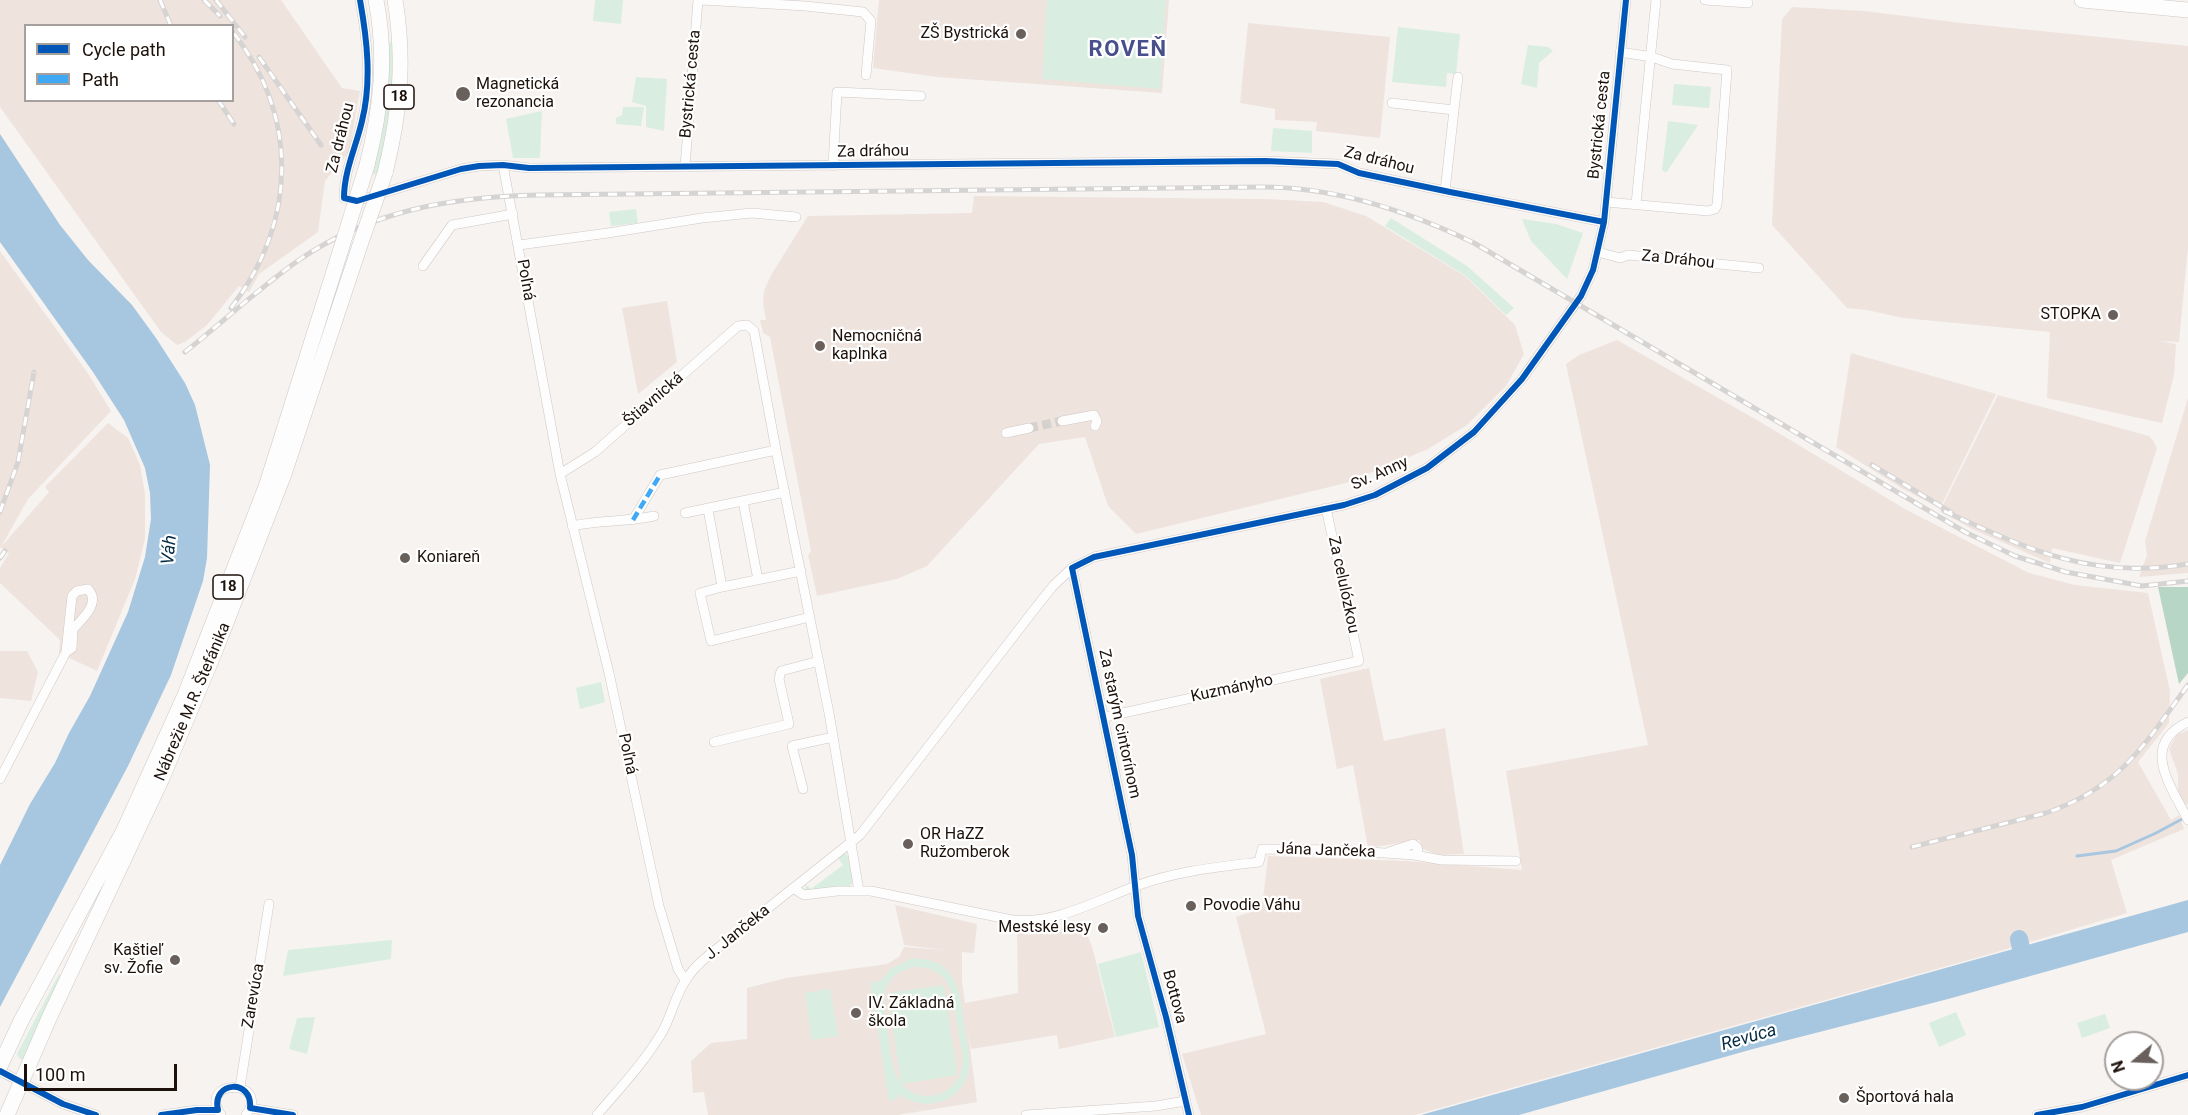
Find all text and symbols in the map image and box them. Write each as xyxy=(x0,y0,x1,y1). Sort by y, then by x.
legend xyxy=(24,24,234,102)
place label: ZŠ Bystrická xyxy=(920,24,1009,44)
marker: ZŠ Bystrická xyxy=(1014,27,1028,41)
street label: Bystrická cesta xyxy=(677,29,705,139)
district label: ROVEŇ xyxy=(1089,37,1167,63)
text: Cycle path xyxy=(82,39,166,60)
text: Path xyxy=(82,69,119,90)
street label: Bystrická cesta xyxy=(1585,70,1615,180)
place label: Magnetická rezonancia xyxy=(476,75,559,113)
road number: 18 xyxy=(384,85,414,109)
marker: Magnetická rezonancia xyxy=(454,85,472,103)
street label: Za dráhou xyxy=(323,101,359,175)
street label: Za dráhou xyxy=(837,142,909,162)
street label: Za dráhou xyxy=(1342,143,1416,179)
street label: Za Dráhou xyxy=(1641,247,1715,273)
street label: Poľná xyxy=(512,258,538,302)
place label: STOPKA xyxy=(2041,305,2101,325)
marker: STOPKA xyxy=(2106,308,2120,322)
place label: Nemocničná kaplnka xyxy=(832,327,922,365)
marker: Nemocničná kaplnka xyxy=(813,339,827,353)
street label: Štiavnická xyxy=(620,369,688,431)
street label: Sv. Anny xyxy=(1349,453,1411,495)
water label: Váh xyxy=(158,534,182,566)
street label: Za celulózkou xyxy=(1323,535,1363,635)
place label: Koniareň xyxy=(417,548,480,568)
marker: Koniareň xyxy=(398,551,412,565)
road number: 18 xyxy=(213,575,243,599)
street label: Nábrežie M.R. Štefánika xyxy=(151,620,235,784)
street label: Za starým cintorínom xyxy=(1094,648,1144,800)
street label: Kuzmányho xyxy=(1189,671,1275,707)
street label: Poľná xyxy=(613,732,641,776)
place label: OR HaZZ Ružomberok xyxy=(920,825,1010,863)
marker: OR HaZZ Ružomberok xyxy=(901,837,915,851)
street label: Jána Jančeka xyxy=(1276,840,1376,862)
place label: Povodie Váhu xyxy=(1203,896,1300,916)
marker: Povodie Váhu xyxy=(1184,899,1198,913)
street label: J. Jančeka xyxy=(702,901,774,965)
place label: Mestské lesy xyxy=(998,918,1091,938)
marker: Mestské lesy xyxy=(1096,921,1110,935)
place label: Kaštieľ sv. Žofie xyxy=(104,941,163,979)
marker: Kaštieľ sv. Žofie xyxy=(168,953,182,967)
street label: Zarevúca xyxy=(239,962,269,1030)
street label: Bottova xyxy=(1158,968,1190,1026)
place label: IV. Základná škola xyxy=(868,994,955,1032)
marker: IV. Základná škola xyxy=(849,1006,863,1020)
water label: Revúca xyxy=(1719,1020,1779,1056)
north arrow xyxy=(2104,1031,2164,1091)
scale bar xyxy=(27,1052,180,1090)
text: N xyxy=(2108,1058,2129,1075)
text: 100 m xyxy=(35,1064,86,1085)
place label: Športová hala xyxy=(1856,1088,1954,1108)
marker: Športová hala xyxy=(1837,1091,1851,1105)

